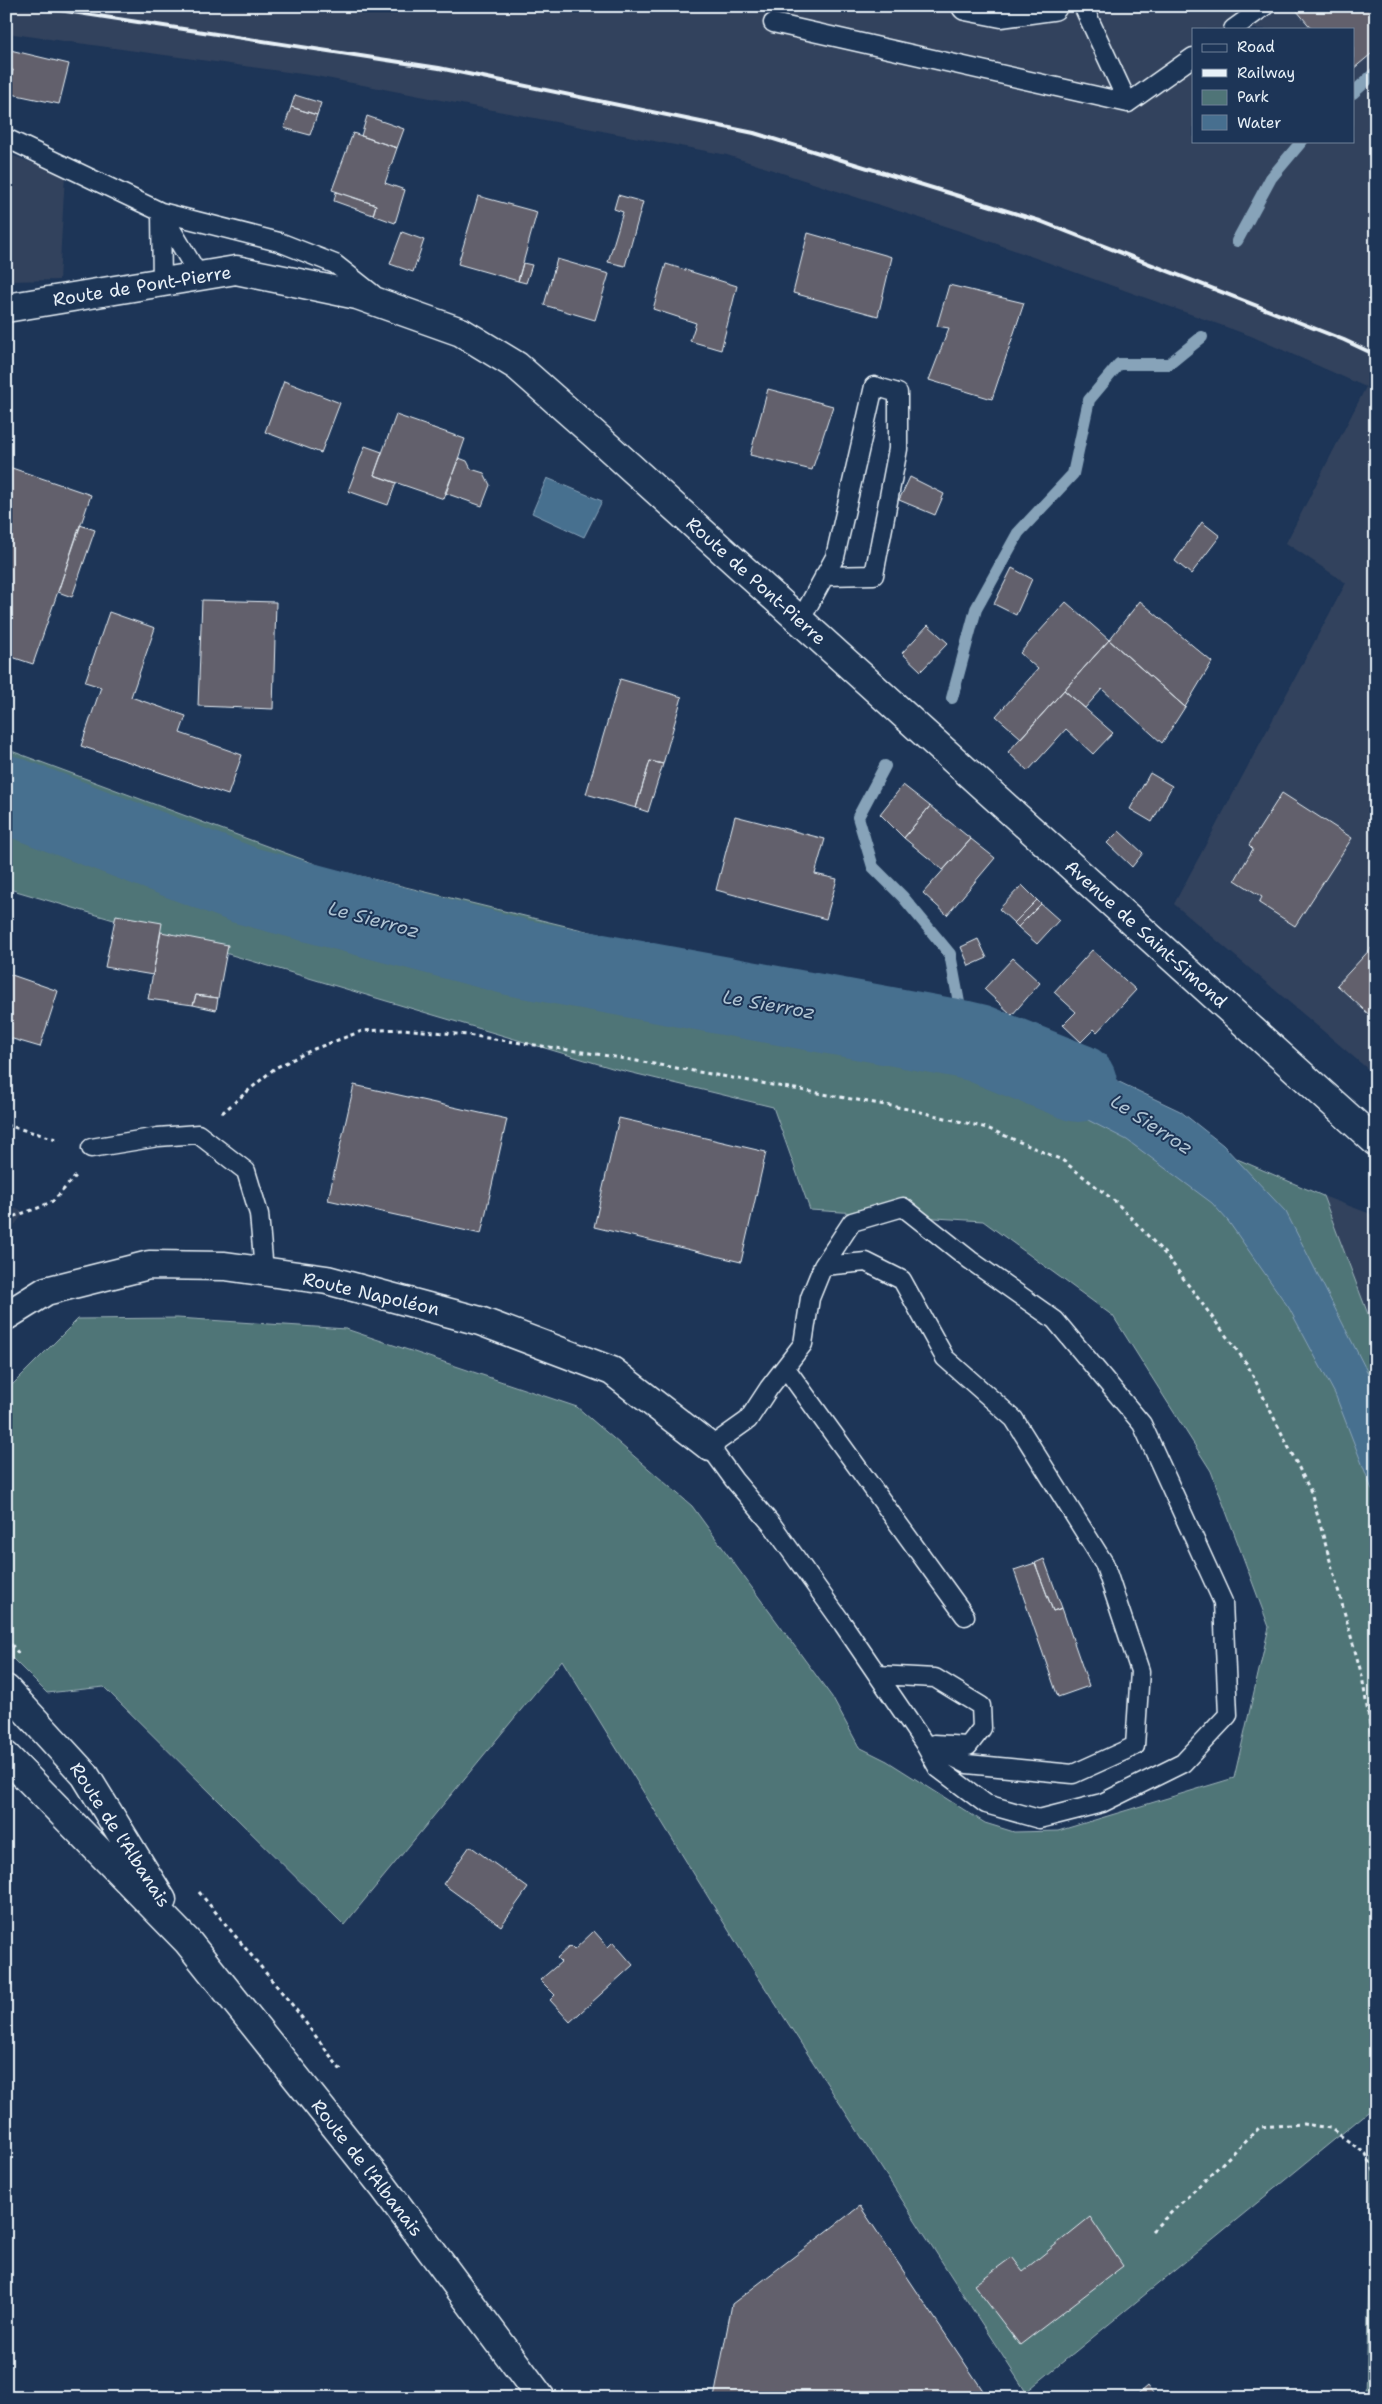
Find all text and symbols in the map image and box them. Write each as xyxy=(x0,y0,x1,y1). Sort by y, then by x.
legend xyxy=(1192,28,1354,142)
text: Road xyxy=(1237,37,1275,57)
text: Railway xyxy=(1237,63,1295,83)
text: Park xyxy=(1237,87,1269,107)
text: Water xyxy=(1237,113,1281,133)
street label: Route de Pont-Pierre xyxy=(51,260,233,312)
street label: Route de Pont-Pierre xyxy=(681,512,831,650)
street label: Avenue de Saint-Simond xyxy=(1060,855,1232,1013)
water label: Le Sierroz xyxy=(325,895,422,944)
water label: Le Sierroz xyxy=(721,984,817,1025)
water label: Le Sierroz xyxy=(1106,1088,1198,1160)
street label: Route Napoléon xyxy=(300,1267,442,1321)
street label: Route de l'Albanais xyxy=(64,1758,176,1912)
street label: Route de l'Albanais xyxy=(306,2094,428,2242)

